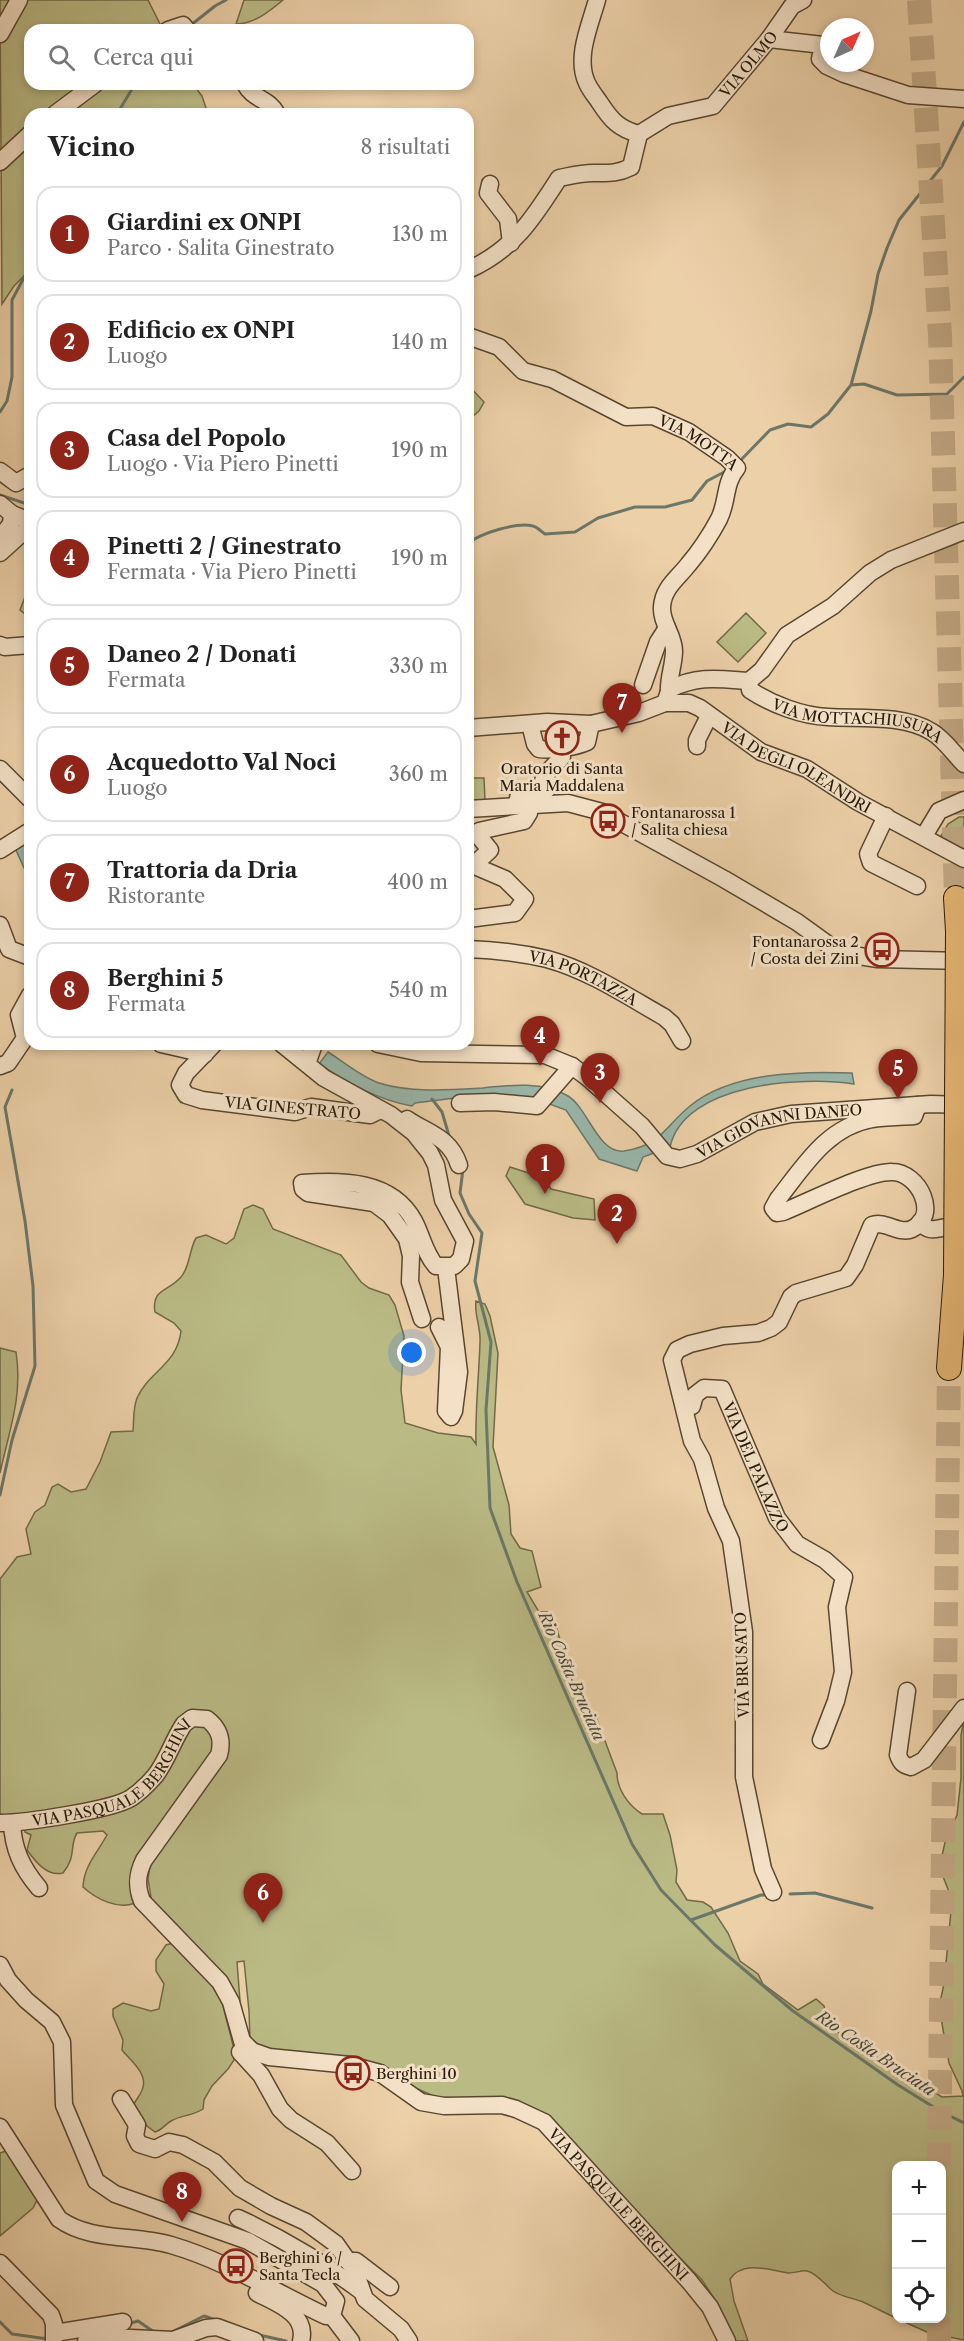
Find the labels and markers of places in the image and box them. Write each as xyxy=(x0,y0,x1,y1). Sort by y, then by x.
pin: 7 xyxy=(602,684,642,733)
church icon: Oratorio di Santa Maria Maddalena xyxy=(544,720,580,756)
place label: Oratorio di Santa Maria Maddalena xyxy=(500,759,625,795)
bus stop icon: Fontanarossa 1 / Salita chiesa xyxy=(590,803,626,839)
place label: Fontanarossa 1 / Salita chiesa xyxy=(631,803,736,839)
place label: Fontanarossa 2 / Costa dei Zini xyxy=(751,932,859,968)
bus stop icon: Fontanarossa 2 / Costa dei Zini xyxy=(864,932,900,968)
pin: 4 xyxy=(520,1016,560,1066)
pin: 5 xyxy=(878,1050,918,1099)
pin: 3 xyxy=(580,1054,620,1103)
pin: 1 xyxy=(526,1144,564,1194)
pin: 2 xyxy=(598,1194,636,1244)
pin: 6 xyxy=(244,1874,282,1923)
bus stop icon: Berghini 10 xyxy=(335,2055,371,2091)
place label: Berghini 10 xyxy=(376,2064,457,2083)
pin: 8 xyxy=(162,2172,201,2222)
bus stop icon: Berghini 6 / Santa Tecla xyxy=(218,2248,254,2284)
place label: Berghini 6 / Santa Tecla xyxy=(259,2248,342,2284)

